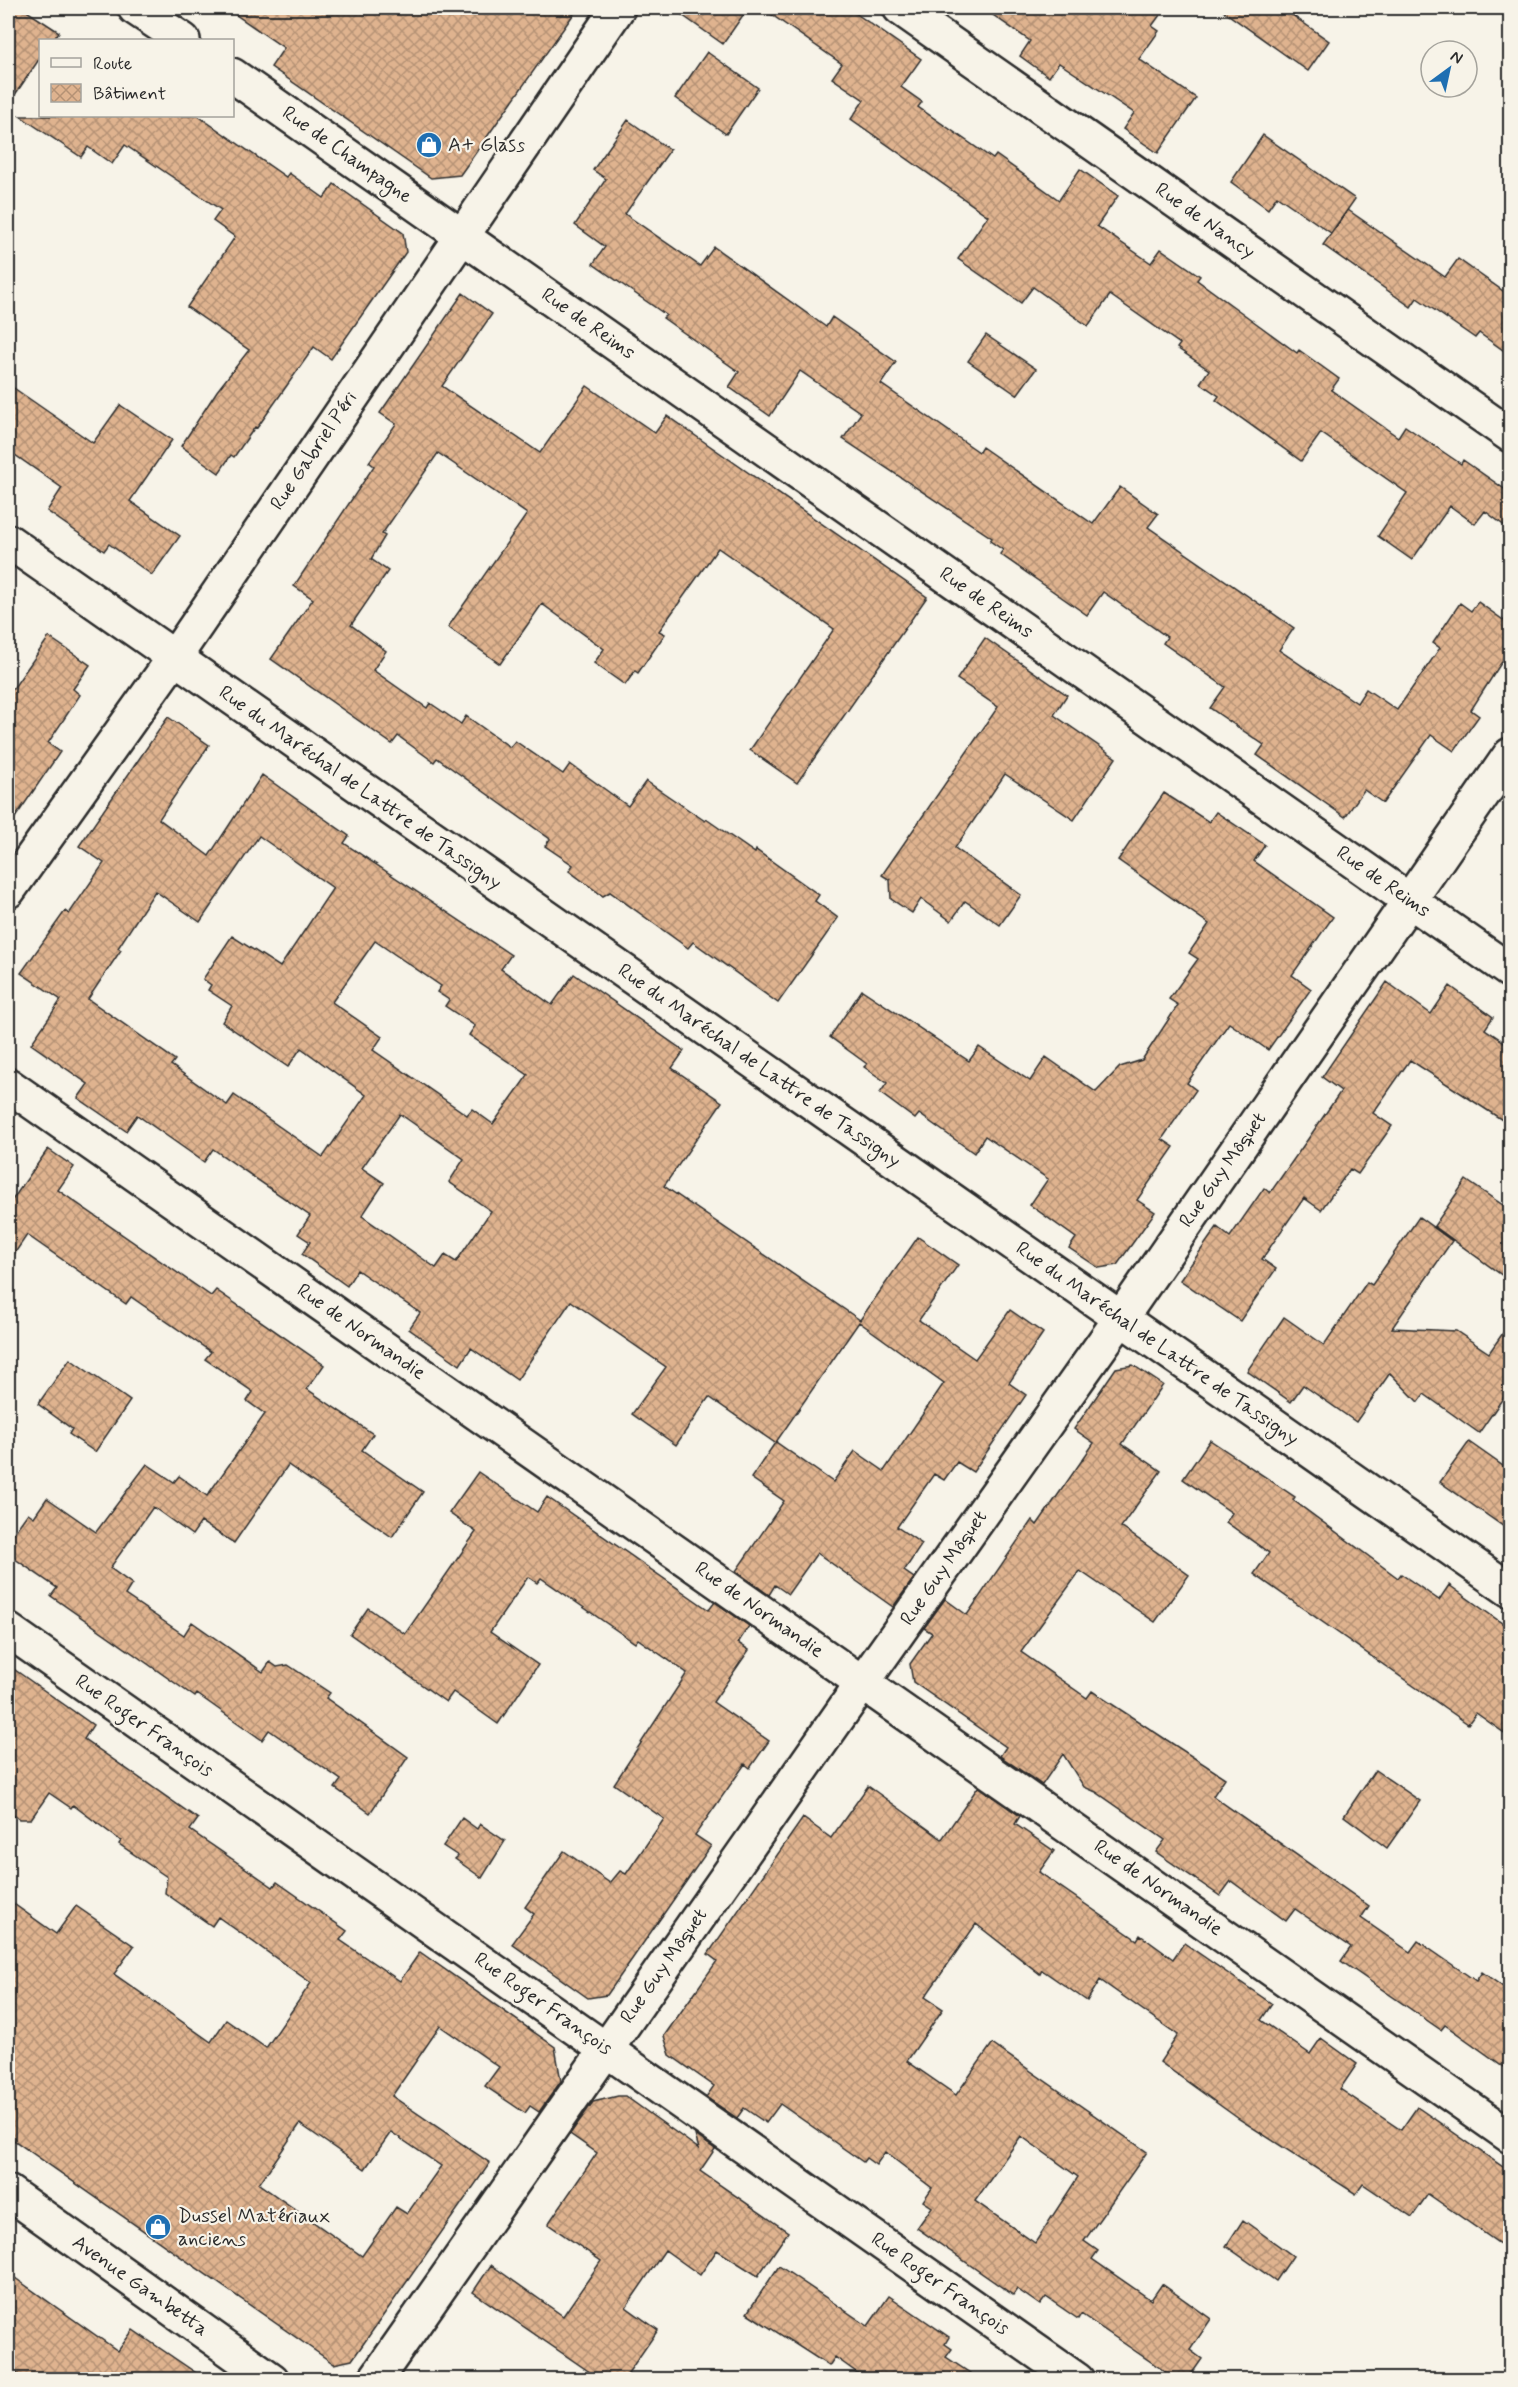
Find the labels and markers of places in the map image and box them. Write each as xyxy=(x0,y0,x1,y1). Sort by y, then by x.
shop icon: A+ Glass xyxy=(414,130,444,160)
place label: A+ Glass xyxy=(448,132,525,159)
place label: Dussel Matériaux anciens xyxy=(178,2203,331,2253)
shop icon: Dussel Matériaux anciens xyxy=(143,2212,173,2242)

